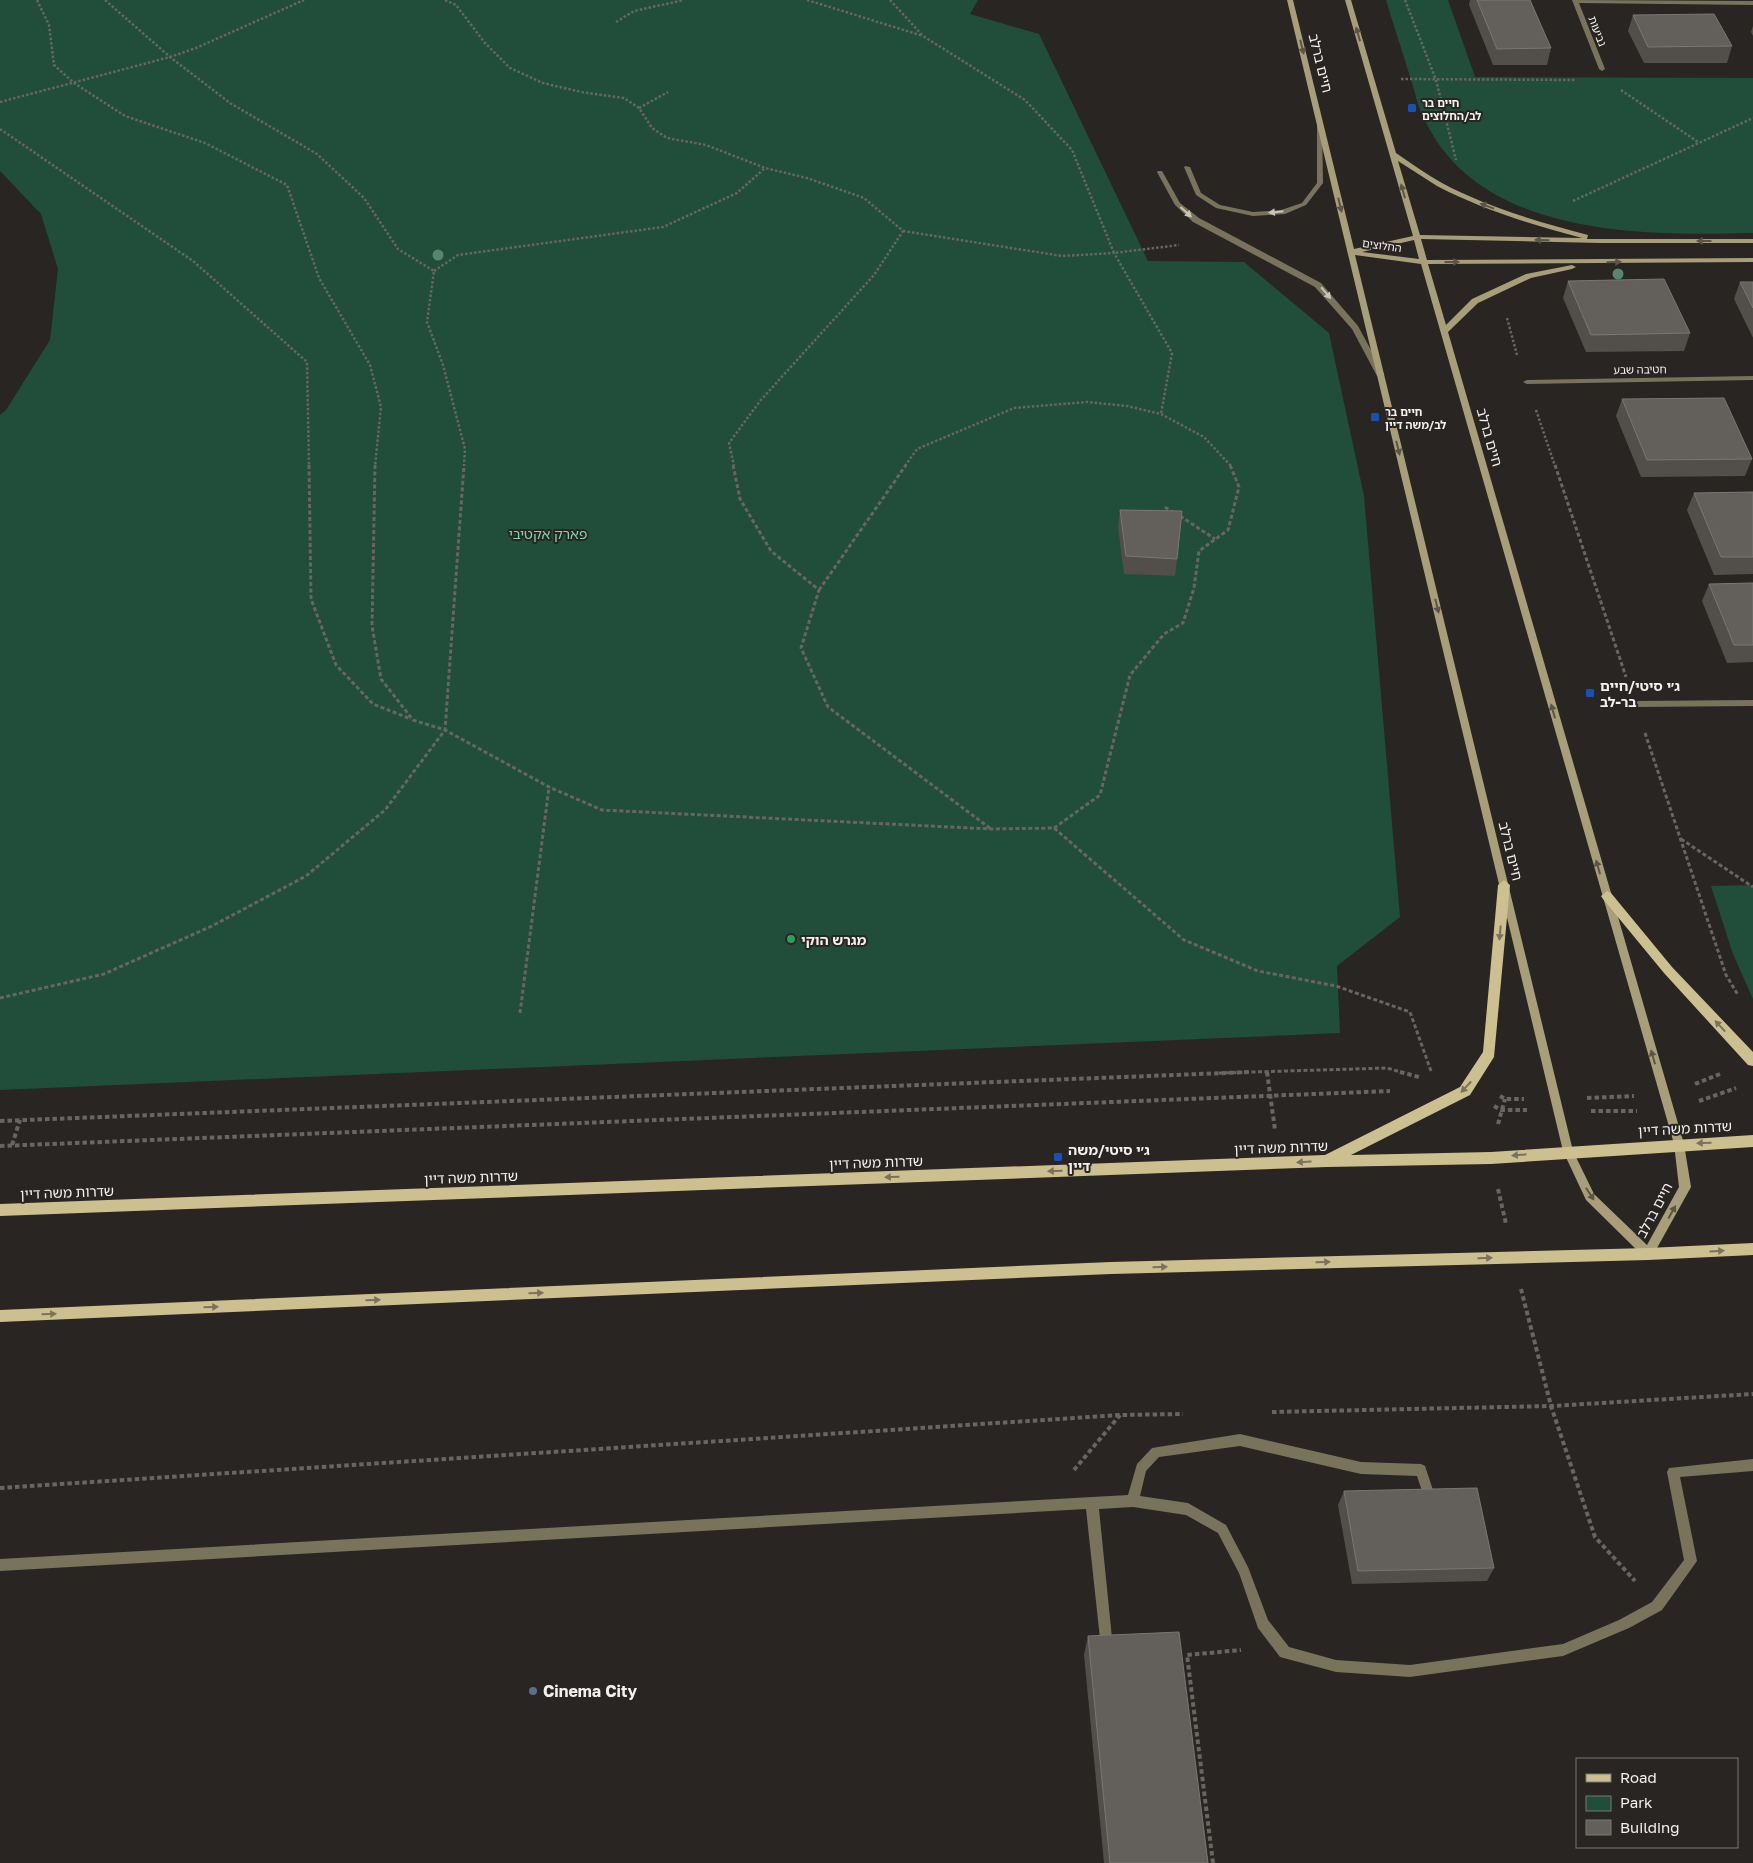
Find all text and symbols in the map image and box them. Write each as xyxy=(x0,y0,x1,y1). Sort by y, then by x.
street label: נביעות xyxy=(1586,14,1610,48)
one-way arrow xyxy=(1354,27,1362,42)
street label: חיים ברלב xyxy=(1306,32,1336,94)
one-way arrow xyxy=(1298,40,1306,55)
place label: חיים בר לב/החלוצים xyxy=(1422,96,1481,122)
marker: חיים בר לב/החלוצים xyxy=(1406,102,1418,114)
one-way arrow xyxy=(1399,183,1407,198)
one-way arrow xyxy=(1336,198,1344,213)
one-way arrow xyxy=(1479,202,1494,210)
one-way arrow xyxy=(1180,206,1192,218)
one-way arrow xyxy=(1268,208,1284,216)
one-way arrow xyxy=(1534,235,1550,243)
street label: החלוצים xyxy=(1361,236,1403,254)
one-way arrow xyxy=(1696,237,1712,245)
one-way arrow xyxy=(1444,258,1460,266)
one-way arrow xyxy=(1607,258,1623,266)
one-way arrow xyxy=(1320,287,1331,300)
street label: חטיבה שבע xyxy=(1613,362,1667,376)
place label: חיים בר לב/משה דיין xyxy=(1385,405,1446,431)
street label: חיים ברלב xyxy=(1474,406,1506,468)
marker: חיים בר לב/משה דיין xyxy=(1369,411,1381,423)
one-way arrow xyxy=(1395,441,1403,456)
park label: פארק אקטיבי xyxy=(509,525,587,542)
one-way arrow xyxy=(1433,599,1441,614)
place label: ג׳י סיטי/חיים בר-לב xyxy=(1600,677,1680,710)
marker: ג׳י סיטי/חיים בר-לב xyxy=(1584,687,1596,699)
one-way arrow xyxy=(1549,703,1557,718)
street label: חיים ברלב xyxy=(1496,820,1526,882)
one-way arrow xyxy=(1594,859,1602,874)
one-way arrow xyxy=(1496,925,1504,941)
place label: מגרש הוקי xyxy=(801,931,867,948)
marker: מגרש הוקי xyxy=(785,933,797,945)
one-way arrow xyxy=(1714,1020,1726,1032)
one-way arrow xyxy=(1649,1049,1657,1064)
one-way arrow xyxy=(1460,1081,1471,1094)
street label: שדרות משה דיין xyxy=(1638,1117,1732,1139)
street label: שדרות משה דיין xyxy=(1234,1137,1328,1157)
one-way arrow xyxy=(1696,1139,1712,1147)
place label: ג׳י סיטי/משה דיין xyxy=(1068,1141,1150,1174)
marker: ג׳י סיטי/משה דיין xyxy=(1052,1151,1064,1163)
street label: שדרות משה דיין xyxy=(829,1152,923,1172)
one-way arrow xyxy=(1511,1152,1527,1160)
one-way arrow xyxy=(1296,1158,1312,1166)
street label: שדרות משה דיין xyxy=(424,1167,518,1187)
one-way arrow xyxy=(1046,1168,1062,1176)
one-way arrow xyxy=(884,1174,900,1182)
street label: חיים ברלב xyxy=(1632,1180,1676,1240)
street label: שדרות משה דיין xyxy=(20,1182,114,1202)
one-way arrow xyxy=(1586,1188,1595,1201)
one-way arrow xyxy=(1667,1205,1676,1218)
one-way arrow xyxy=(1710,1246,1726,1254)
one-way arrow xyxy=(1477,1253,1493,1261)
one-way arrow xyxy=(1315,1258,1331,1266)
one-way arrow xyxy=(1152,1263,1168,1271)
one-way arrow xyxy=(528,1289,544,1297)
one-way arrow xyxy=(366,1295,382,1303)
one-way arrow xyxy=(203,1302,219,1310)
one-way arrow xyxy=(41,1309,57,1317)
place label: Cinema City xyxy=(543,1681,637,1701)
marker: Cinema City xyxy=(527,1685,539,1697)
legend xyxy=(1576,1758,1738,1848)
text: Road xyxy=(1620,1768,1657,1786)
text: Park xyxy=(1620,1793,1653,1811)
text: Building xyxy=(1620,1818,1680,1836)

